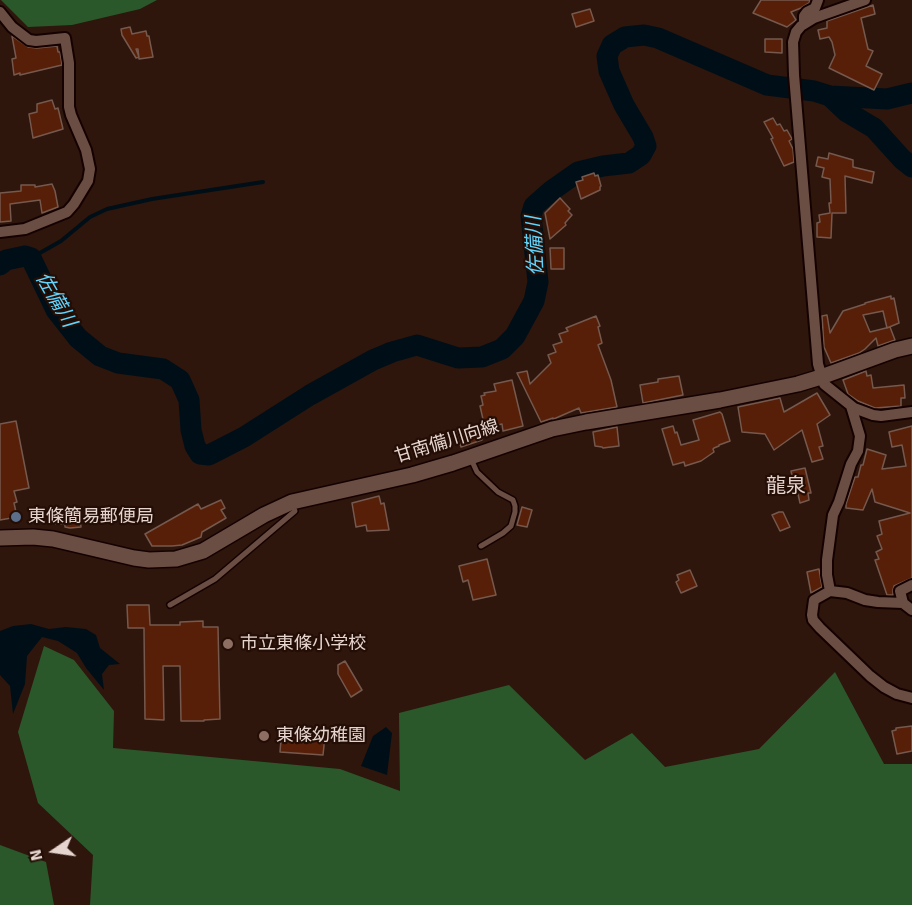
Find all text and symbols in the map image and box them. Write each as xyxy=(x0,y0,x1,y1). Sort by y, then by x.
water label: 佐備川 xyxy=(522,215,550,277)
water label: 佐備川 xyxy=(30,268,80,332)
street label: 甘南備川向線 xyxy=(392,416,502,468)
district label: 龍泉 xyxy=(766,475,806,499)
place label: 東條簡易郵便局 xyxy=(28,506,154,528)
marker: 東條簡易郵便局 xyxy=(9,510,23,524)
place label: 市立東條小学校 xyxy=(240,633,366,655)
marker: 市立東條小学校 xyxy=(221,637,235,651)
place label: 東條幼稚園 xyxy=(276,725,366,747)
marker: 東條幼稚園 xyxy=(257,729,271,743)
north arrow xyxy=(24,821,84,881)
text: N xyxy=(25,847,47,863)

